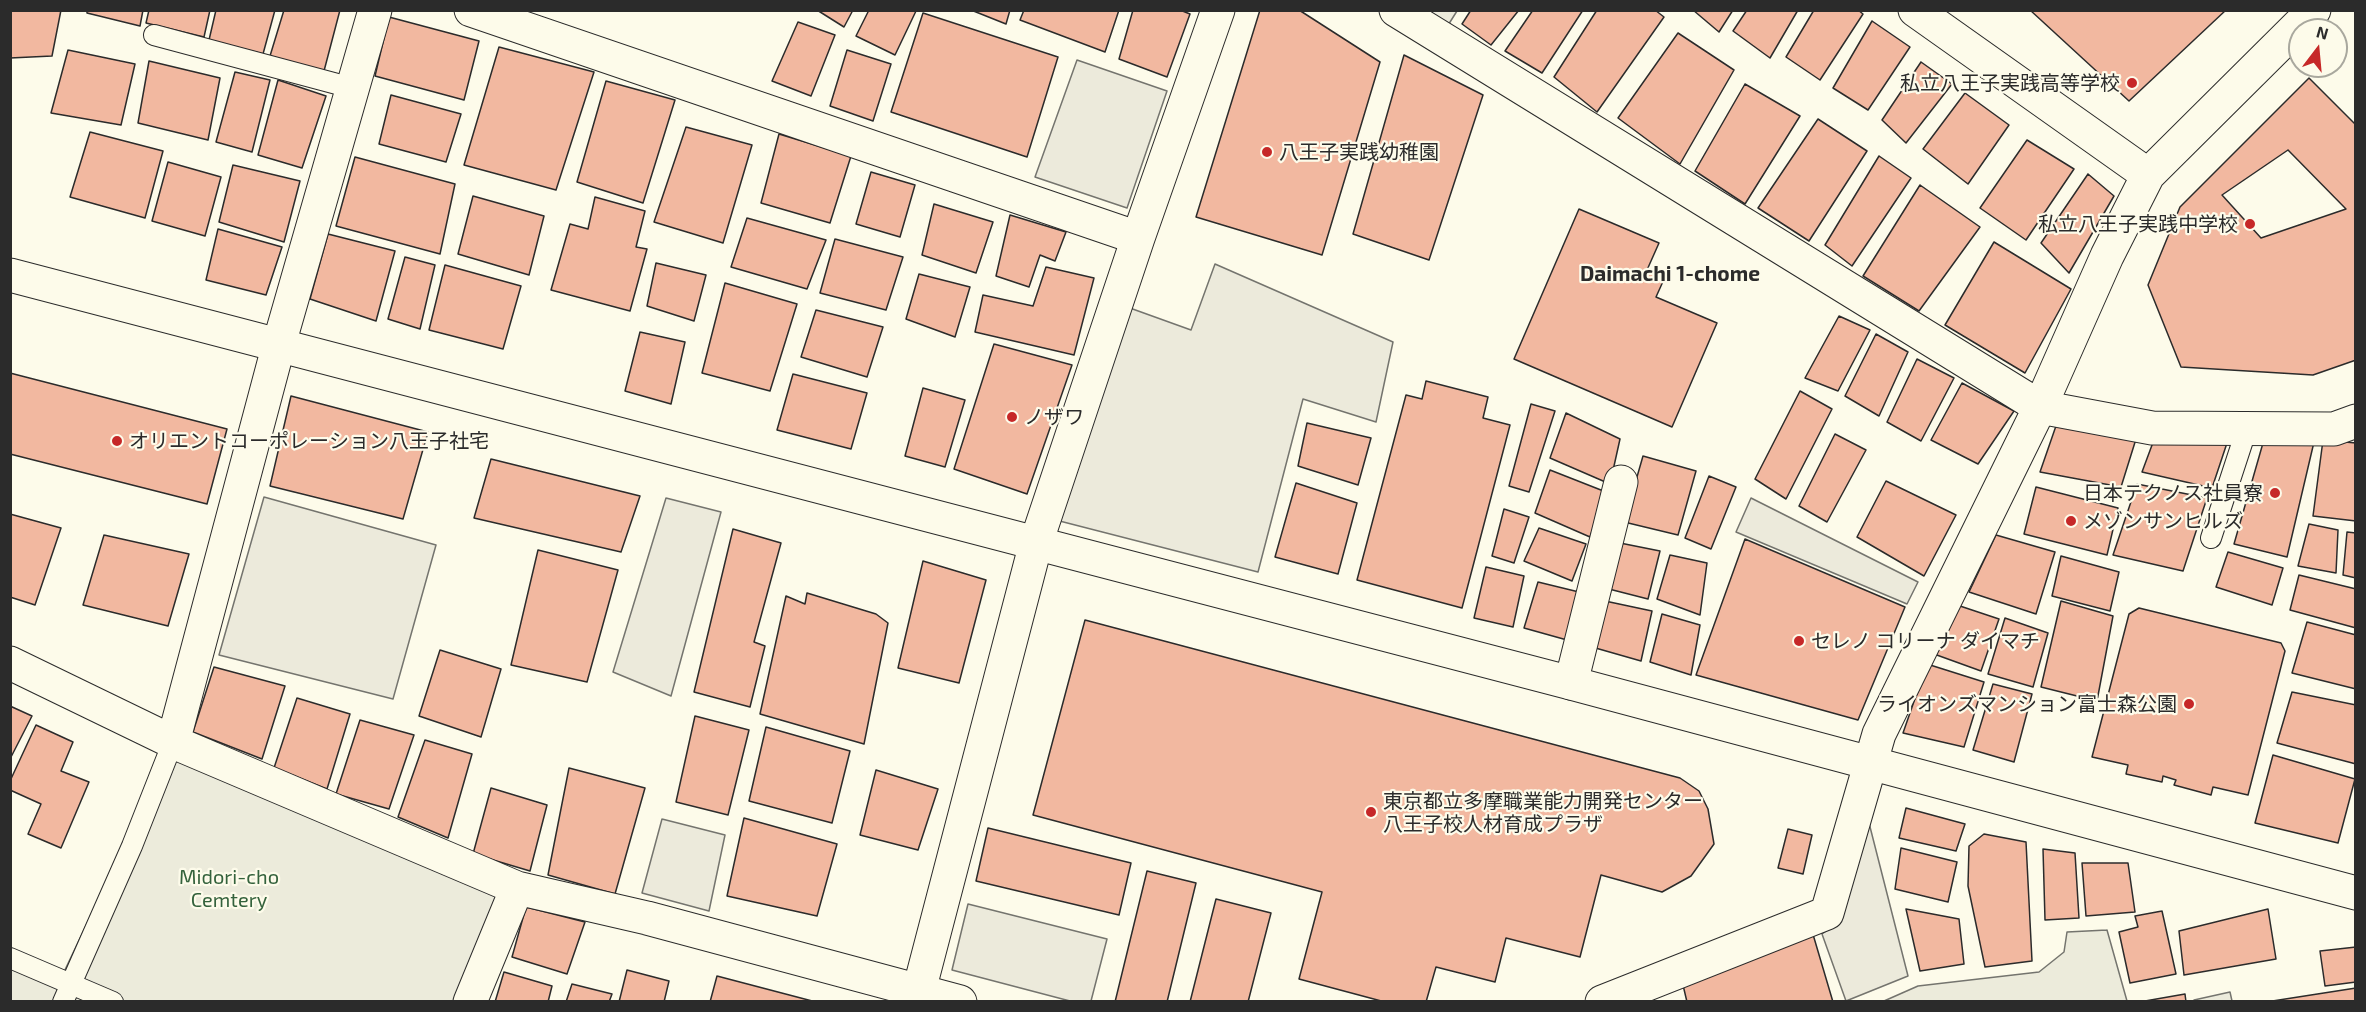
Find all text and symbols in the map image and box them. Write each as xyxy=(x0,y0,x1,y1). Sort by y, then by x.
north arrow xyxy=(2288,18,2348,78)
text: N xyxy=(2314,21,2331,43)
place label: 私立八王子実践高等学校 xyxy=(1900,71,2120,95)
marker: 私立八王子実践高等学校 xyxy=(2125,76,2139,90)
place label: 八王子実践幼稚園 xyxy=(1279,140,1439,164)
marker: 八王子実践幼稚園 xyxy=(1260,145,1274,159)
place label: 私立八王子実践中学校 xyxy=(2038,212,2238,236)
marker: 私立八王子実践中学校 xyxy=(2243,217,2257,231)
district label: Daimachi 1-chome xyxy=(1580,261,1760,287)
place label: ノザワ xyxy=(1024,405,1084,429)
marker: ノザワ xyxy=(1005,410,1019,424)
place label: オリエントコーポレーション八王子社宅 xyxy=(129,429,489,453)
marker: オリエントコーポレーション八王子社宅 xyxy=(110,434,124,448)
place label: 日本テクノス社員寮 xyxy=(2083,481,2263,505)
marker: 日本テクノス社員寮 xyxy=(2268,486,2282,500)
place label: メゾンサンヒルズ xyxy=(2083,509,2243,533)
marker: メゾンサンヒルズ xyxy=(2064,514,2078,528)
place label: セレノ コリーナ ダイマチ xyxy=(1811,629,2040,653)
marker: セレノ コリーナ ダイマチ xyxy=(1792,634,1806,648)
place label: ライオンズマンション富士森公園 xyxy=(1877,692,2177,716)
marker: ライオンズマンション富士森公園 xyxy=(2182,697,2196,711)
place label: 東京都立多摩職業能力開発センター 八王子校人材育成プラザ xyxy=(1383,789,1703,836)
marker: 東京都立多摩職業能力開発センター 八王子校人材育成プラザ xyxy=(1364,805,1378,819)
park label: Midori-cho Cemtery xyxy=(179,865,279,912)

